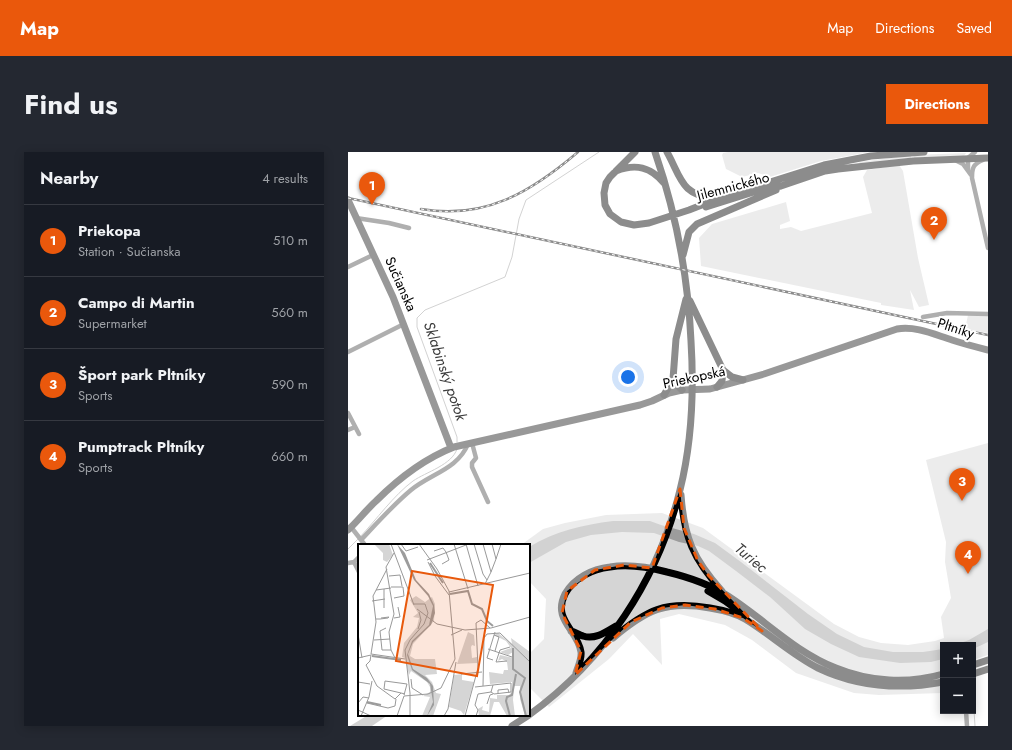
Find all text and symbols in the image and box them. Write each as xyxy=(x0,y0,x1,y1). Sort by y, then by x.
text: Map xyxy=(20,15,59,42)
text: Map xyxy=(827,18,853,38)
text: Directions xyxy=(875,18,935,38)
text: Saved xyxy=(957,18,992,38)
text: Find us xyxy=(24,84,118,125)
button: Directions xyxy=(886,84,988,124)
text: Nearby xyxy=(40,166,98,190)
street label: Jilemnického xyxy=(693,167,772,206)
text: 4 results xyxy=(262,169,308,188)
pin: 1 xyxy=(359,172,385,205)
pin: 2 xyxy=(921,207,947,240)
text: Priekopa xyxy=(78,220,141,242)
text: 1 xyxy=(50,231,56,250)
text: 510 m xyxy=(273,231,308,250)
text: Station · Sučianska xyxy=(78,242,180,261)
street label: Sučianska xyxy=(380,253,422,315)
text: Campo di Martin xyxy=(78,292,195,314)
text: 2 xyxy=(49,303,57,322)
text: 560 m xyxy=(271,303,308,322)
street label: Pltníky xyxy=(935,313,978,344)
text: Supermarket xyxy=(78,314,147,333)
water label: Sklabinský potok xyxy=(418,319,472,424)
street label: Priekopská xyxy=(661,361,727,393)
text: Šport park Pltníky xyxy=(78,364,205,386)
your location xyxy=(618,367,638,387)
text: 3 xyxy=(49,375,57,394)
text: 590 m xyxy=(271,375,308,394)
text: Sports xyxy=(78,386,112,405)
text: Pumptrack Pltníky xyxy=(78,436,204,458)
text: 4 xyxy=(48,447,58,466)
text: 660 m xyxy=(271,447,308,466)
text: Sports xyxy=(78,458,112,477)
pin: 3 xyxy=(949,468,975,501)
water label: Turiec xyxy=(730,538,772,578)
pin: 4 xyxy=(955,541,981,574)
inset map xyxy=(358,544,530,716)
map controls xyxy=(940,642,976,714)
button: + xyxy=(940,642,976,678)
button: − xyxy=(940,678,976,714)

